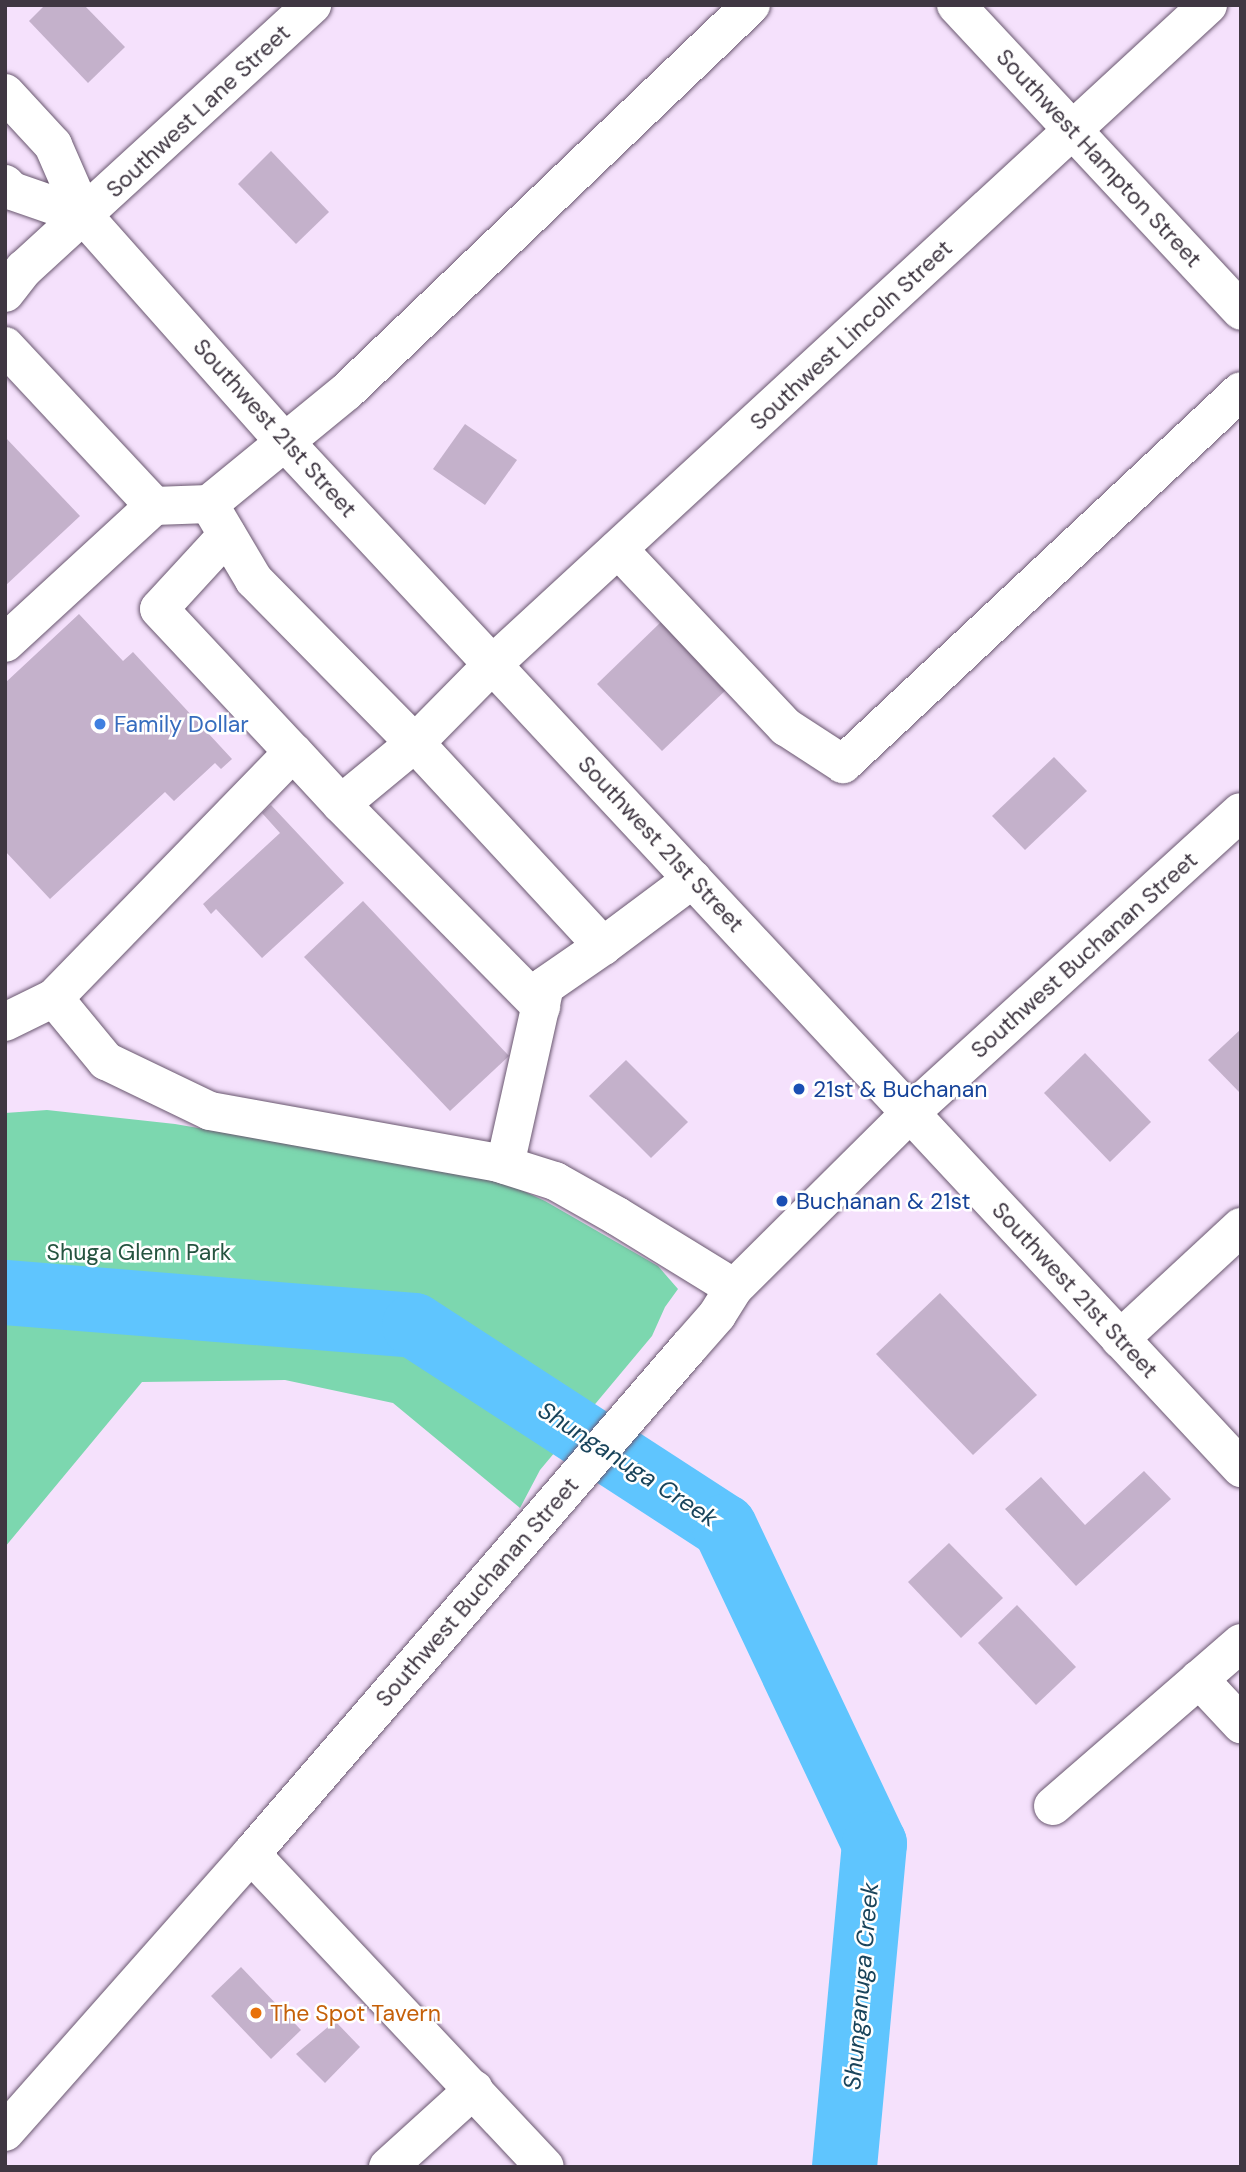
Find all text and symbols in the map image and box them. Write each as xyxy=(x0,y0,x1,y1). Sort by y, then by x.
street label: Southwest Lane Street xyxy=(100,19,296,203)
street label: Southwest Hampton Street xyxy=(991,43,1207,273)
street label: Southwest Lincoln Street xyxy=(744,234,958,436)
street label: Southwest 21st Street xyxy=(188,333,362,523)
place label: Family Dollar xyxy=(114,710,249,738)
marker: Family Dollar xyxy=(92,716,108,732)
street label: Southwest 21st Street xyxy=(572,750,750,938)
street label: Southwest Buchanan Street xyxy=(965,846,1203,1064)
place label: 21st & Buchanan xyxy=(813,1075,987,1103)
marker: 21st & Buchanan xyxy=(791,1081,807,1097)
place label: Buchanan & 21st xyxy=(796,1187,970,1215)
marker: Buchanan & 21st xyxy=(774,1193,790,1209)
street label: Southwest 21st Street xyxy=(986,1196,1164,1384)
park label: Shuga Glenn Park xyxy=(47,1238,231,1266)
water label: Shunganuga Creek xyxy=(533,1395,723,1533)
street label: Southwest Buchanan Street xyxy=(370,1472,584,1712)
water label: Shunganuga Creek xyxy=(838,1881,884,2091)
place label: The Spot Tavern xyxy=(270,1999,441,2027)
marker: The Spot Tavern xyxy=(248,2005,264,2021)

